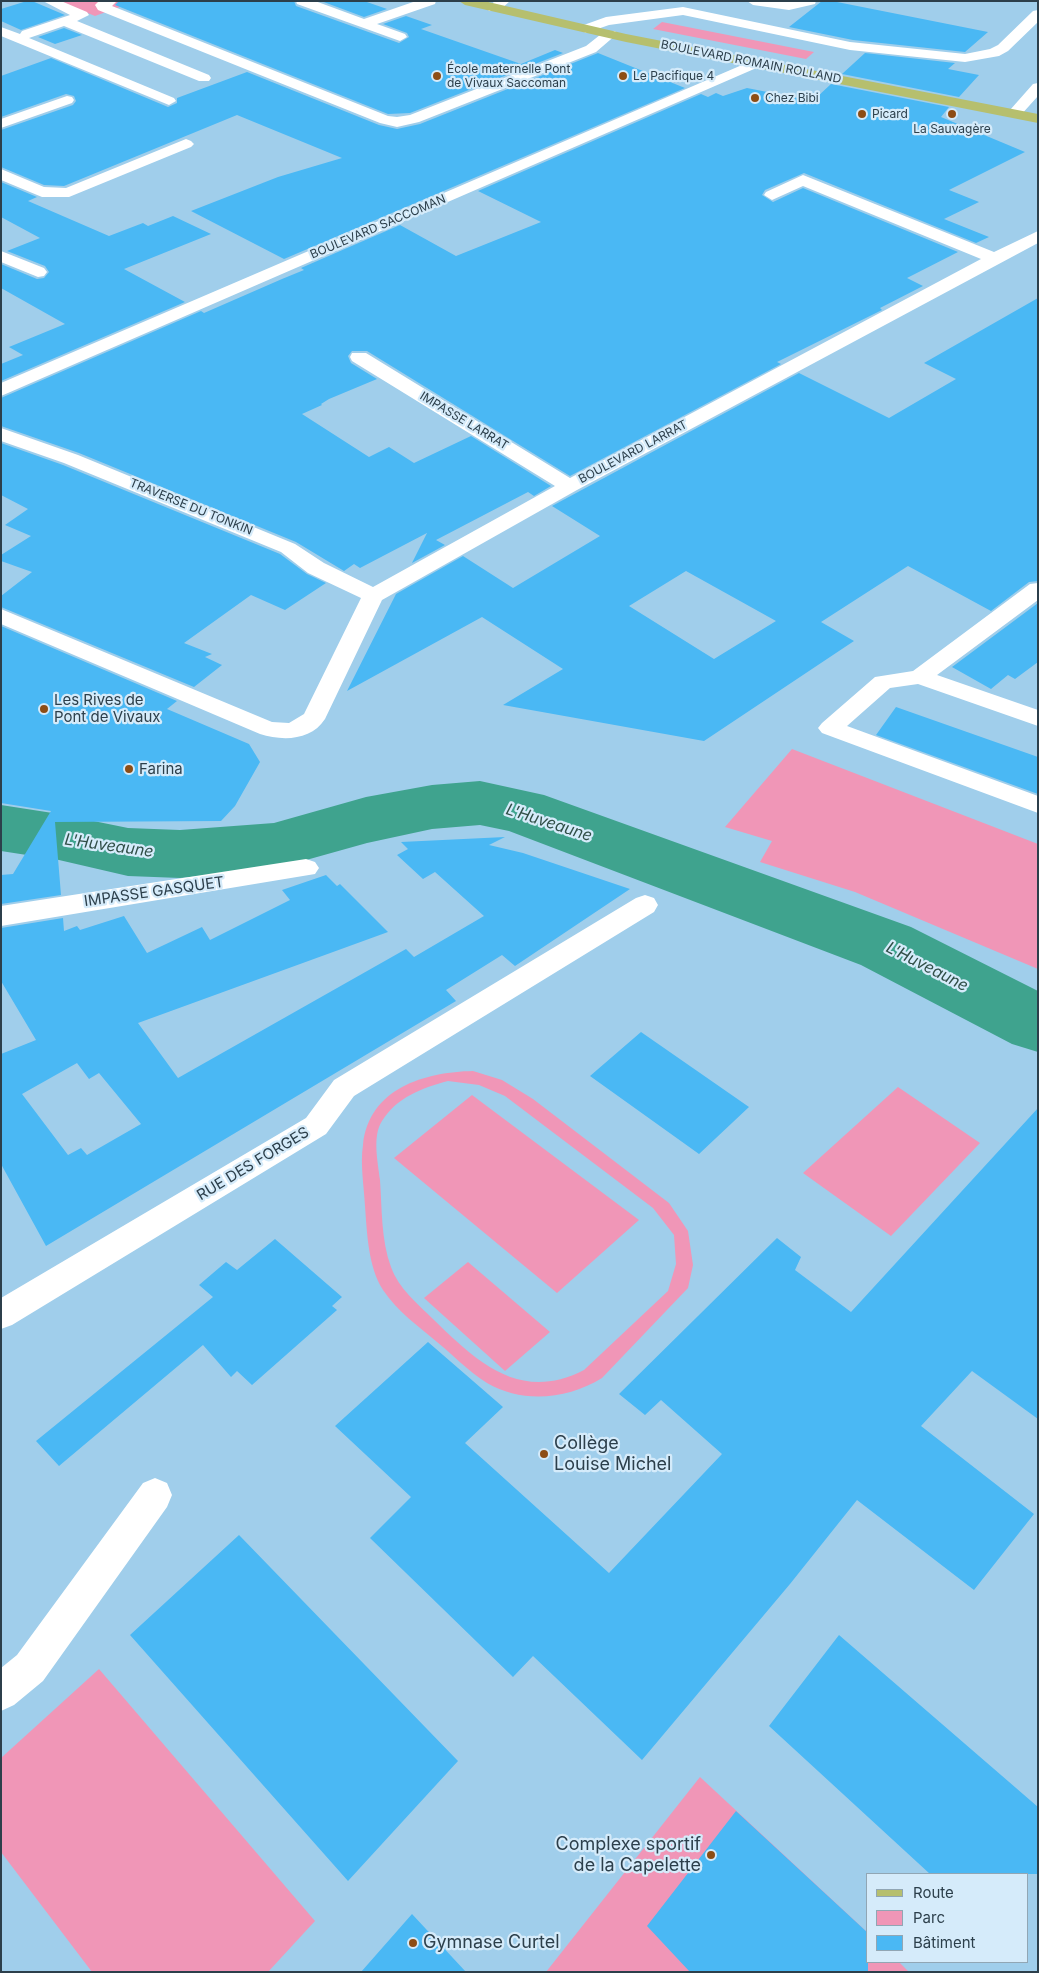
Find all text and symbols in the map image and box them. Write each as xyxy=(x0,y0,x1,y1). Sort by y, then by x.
street label: BOULEVARD ROMAIN ROLLAND xyxy=(660,37,842,87)
place label: École maternelle Pont de Vivaux Saccoman xyxy=(447,62,570,90)
place label: Le Pacifique 4 xyxy=(633,69,714,83)
marker: École maternelle Pont de Vivaux Saccoman xyxy=(431,70,443,82)
marker: Le Pacifique 4 xyxy=(617,70,629,82)
place label: Chez Bibi xyxy=(765,91,819,105)
marker: Chez Bibi xyxy=(749,92,761,104)
place label: Picard xyxy=(872,107,908,121)
marker: Picard xyxy=(856,108,868,120)
marker: La Sauvagère xyxy=(946,108,958,120)
place label: La Sauvagère xyxy=(913,122,991,136)
street label: BOULEVARD SACCOMAN xyxy=(308,192,448,262)
street label: IMPASSE LARRAT xyxy=(417,389,511,453)
street label: BOULEVARD LARRAT xyxy=(576,417,690,487)
street label: TRAVERSE DU TONKIN xyxy=(127,476,255,538)
place label: Les Rives de Pont de Vivaux xyxy=(54,691,160,726)
marker: Les Rives de Pont de Vivaux xyxy=(38,703,50,715)
place label: Farina xyxy=(139,760,183,778)
marker: Farina xyxy=(123,763,135,775)
water label: L'Huveaune xyxy=(503,800,595,846)
water label: L'Huveaune xyxy=(63,830,155,862)
street label: IMPASSE GASQUET xyxy=(83,873,225,911)
water label: L'Huveaune xyxy=(883,938,971,996)
street label: RUE DES FORGES xyxy=(194,1123,312,1205)
place label: Collège Louise Michel xyxy=(554,1433,671,1476)
marker: Collège Louise Michel xyxy=(538,1448,550,1460)
place label: Complexe sportif de la Capelette xyxy=(556,1834,701,1876)
marker: Complexe sportif de la Capelette xyxy=(705,1849,717,1861)
legend xyxy=(866,1873,1029,1963)
text: Route xyxy=(913,1883,954,1902)
text: Parc xyxy=(913,1908,945,1927)
place label: Gymnase Curtel xyxy=(423,1932,560,1954)
text: Bâtiment xyxy=(913,1933,975,1952)
marker: Gymnase Curtel xyxy=(407,1937,419,1949)

